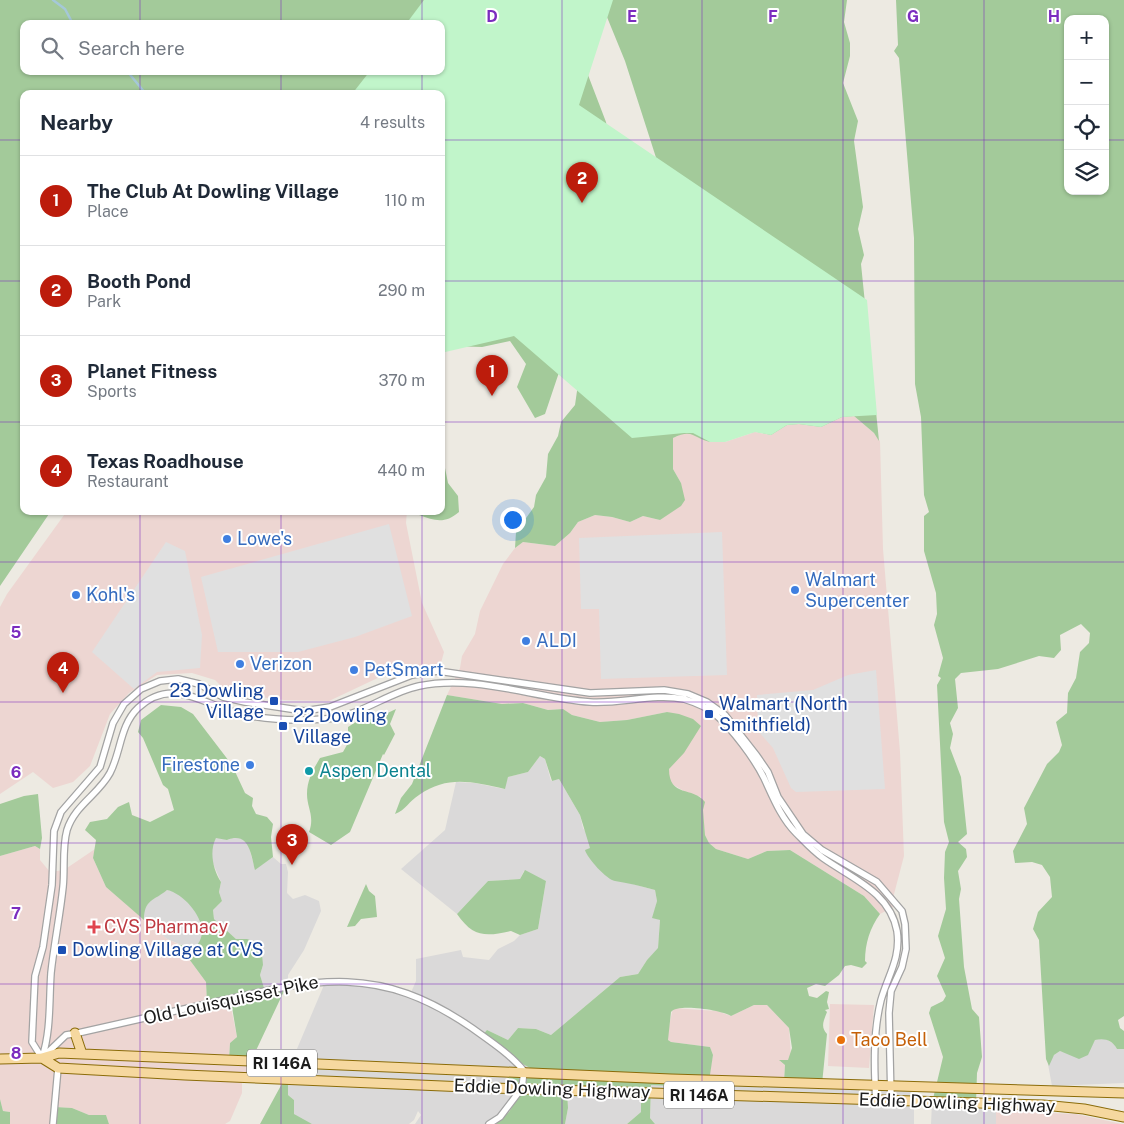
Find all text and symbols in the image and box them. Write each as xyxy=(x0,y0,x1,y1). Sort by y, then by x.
text: D xyxy=(486,7,498,26)
text: E xyxy=(627,7,637,26)
text: F xyxy=(768,7,778,26)
text: G xyxy=(907,7,919,26)
text: H xyxy=(1048,7,1060,26)
map controls xyxy=(1064,15,1109,195)
button: + xyxy=(1064,15,1109,60)
search box xyxy=(20,20,445,75)
icon: search xyxy=(38,34,66,62)
text: Search here xyxy=(78,37,185,59)
button: − xyxy=(1064,60,1109,105)
button: locate xyxy=(1064,105,1109,150)
text: Nearby xyxy=(40,110,113,135)
text: 4 results xyxy=(360,113,425,132)
button: layers xyxy=(1064,150,1109,195)
pin: 2 xyxy=(566,162,598,203)
text: The Club At Dowling Village xyxy=(87,180,339,202)
text: 1 xyxy=(53,191,59,210)
text: 110 m xyxy=(384,191,425,210)
text: Place xyxy=(87,202,129,221)
text: Booth Pond xyxy=(87,270,191,292)
text: 2 xyxy=(51,281,61,300)
text: 290 m xyxy=(378,281,425,300)
text: Park xyxy=(87,292,121,311)
pin: 1 xyxy=(476,355,508,396)
text: Planet Fitness xyxy=(87,360,217,382)
text: 3 xyxy=(51,371,61,390)
text: 370 m xyxy=(378,371,425,390)
text: Sports xyxy=(87,382,137,401)
text: Texas Roadhouse xyxy=(87,450,244,472)
text: 4 xyxy=(51,461,61,480)
text: 440 m xyxy=(377,461,425,480)
text: Restaurant xyxy=(87,472,169,491)
your location xyxy=(500,507,526,533)
place label: Lowe's xyxy=(237,528,292,549)
marker: Lowe's xyxy=(221,533,233,545)
place label: Walmart Supercenter xyxy=(805,569,909,611)
place label: Kohl's xyxy=(86,584,135,605)
marker: Walmart Supercenter xyxy=(789,584,801,596)
marker: Kohl's xyxy=(70,589,82,601)
text: 5 xyxy=(11,623,22,642)
place label: ALDI xyxy=(536,630,577,651)
marker: ALDI xyxy=(520,635,532,647)
pin: 4 xyxy=(47,652,79,693)
place label: Verizon xyxy=(250,653,312,674)
marker: Verizon xyxy=(234,658,246,670)
place label: PetSmart xyxy=(364,659,443,680)
marker: PetSmart xyxy=(348,664,360,676)
place label: 23 Dowling Village xyxy=(169,680,264,722)
place label: Walmart (North Smithfield) xyxy=(719,693,848,735)
marker: 23 Dowling Village xyxy=(268,695,280,707)
place label: 22 Dowling Village xyxy=(293,705,387,747)
marker: Walmart (North Smithfield) xyxy=(703,708,715,720)
marker: 22 Dowling Village xyxy=(277,720,289,732)
place label: Firestone xyxy=(161,754,240,775)
marker: Firestone xyxy=(244,759,256,771)
place label: Aspen Dental xyxy=(319,760,431,781)
text: 6 xyxy=(11,763,21,782)
marker: Aspen Dental xyxy=(303,765,315,777)
pin: 3 xyxy=(276,824,308,865)
text: 7 xyxy=(11,904,21,923)
place label: CVS Pharmacy xyxy=(104,916,228,937)
marker: CVS Pharmacy xyxy=(88,921,100,933)
place label: Dowling Village at CVS xyxy=(72,939,264,960)
marker: Dowling Village at CVS xyxy=(56,944,68,956)
street label: Old Louisquisset Pike xyxy=(141,971,320,1028)
place label: Taco Bell xyxy=(851,1029,928,1050)
marker: Taco Bell xyxy=(835,1034,847,1046)
text: 8 xyxy=(11,1044,22,1063)
road number: RI 146A xyxy=(247,1050,317,1076)
street label: Eddie Dowling Highway xyxy=(453,1075,651,1102)
road number: RI 146A xyxy=(664,1082,734,1108)
street label: Eddie Dowling Highway xyxy=(858,1089,1056,1116)

